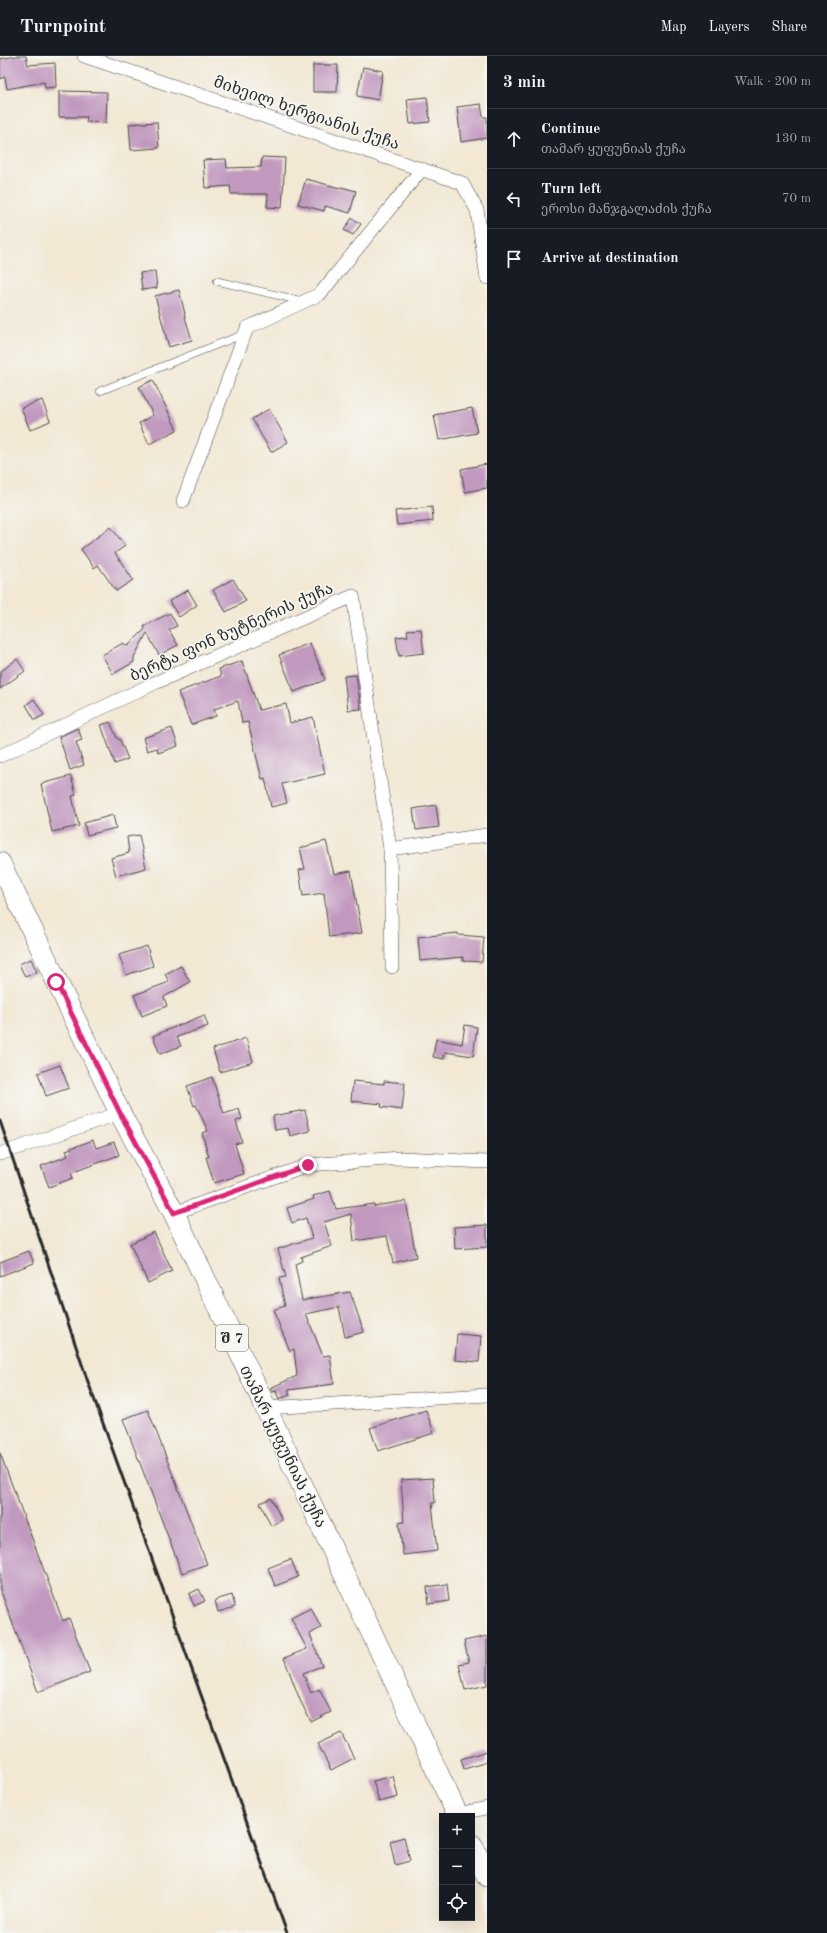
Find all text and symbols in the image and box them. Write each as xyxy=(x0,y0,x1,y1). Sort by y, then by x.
text: Turnpoint xyxy=(20,18,106,37)
text: Map xyxy=(661,20,687,34)
text: Layers xyxy=(709,20,750,34)
text: Share xyxy=(772,20,807,34)
street label: მიხეილ ხერგიანის ქუჩა xyxy=(211,74,402,153)
text: 3 min xyxy=(503,74,546,91)
text: Walk · 200 m xyxy=(734,75,811,88)
text: Continue xyxy=(541,122,600,137)
icon: ahead xyxy=(503,128,525,150)
text: 130 m xyxy=(774,132,811,145)
text: თამარ ყუფუნიას ქუჩა xyxy=(541,143,686,156)
text: Turn left xyxy=(541,182,601,197)
icon: left xyxy=(503,188,525,210)
text: 70 m xyxy=(782,192,811,205)
text: ეროსი მანჯგალაძის ქუჩა xyxy=(541,203,712,216)
icon: arrive xyxy=(503,248,525,270)
text: Arrive at destination xyxy=(541,251,679,266)
street label: ბერტა ფონ ზუტნერის ქუჩა xyxy=(128,580,336,685)
route start xyxy=(47,973,65,991)
route end xyxy=(299,1156,317,1174)
road number: შ 7 xyxy=(216,1325,248,1351)
street label: თამარ ყუფუნიას ქუჩა xyxy=(236,1363,329,1530)
map controls xyxy=(439,1813,475,1921)
button: + xyxy=(439,1813,475,1849)
button: − xyxy=(439,1849,475,1885)
button: locate xyxy=(439,1885,475,1921)

